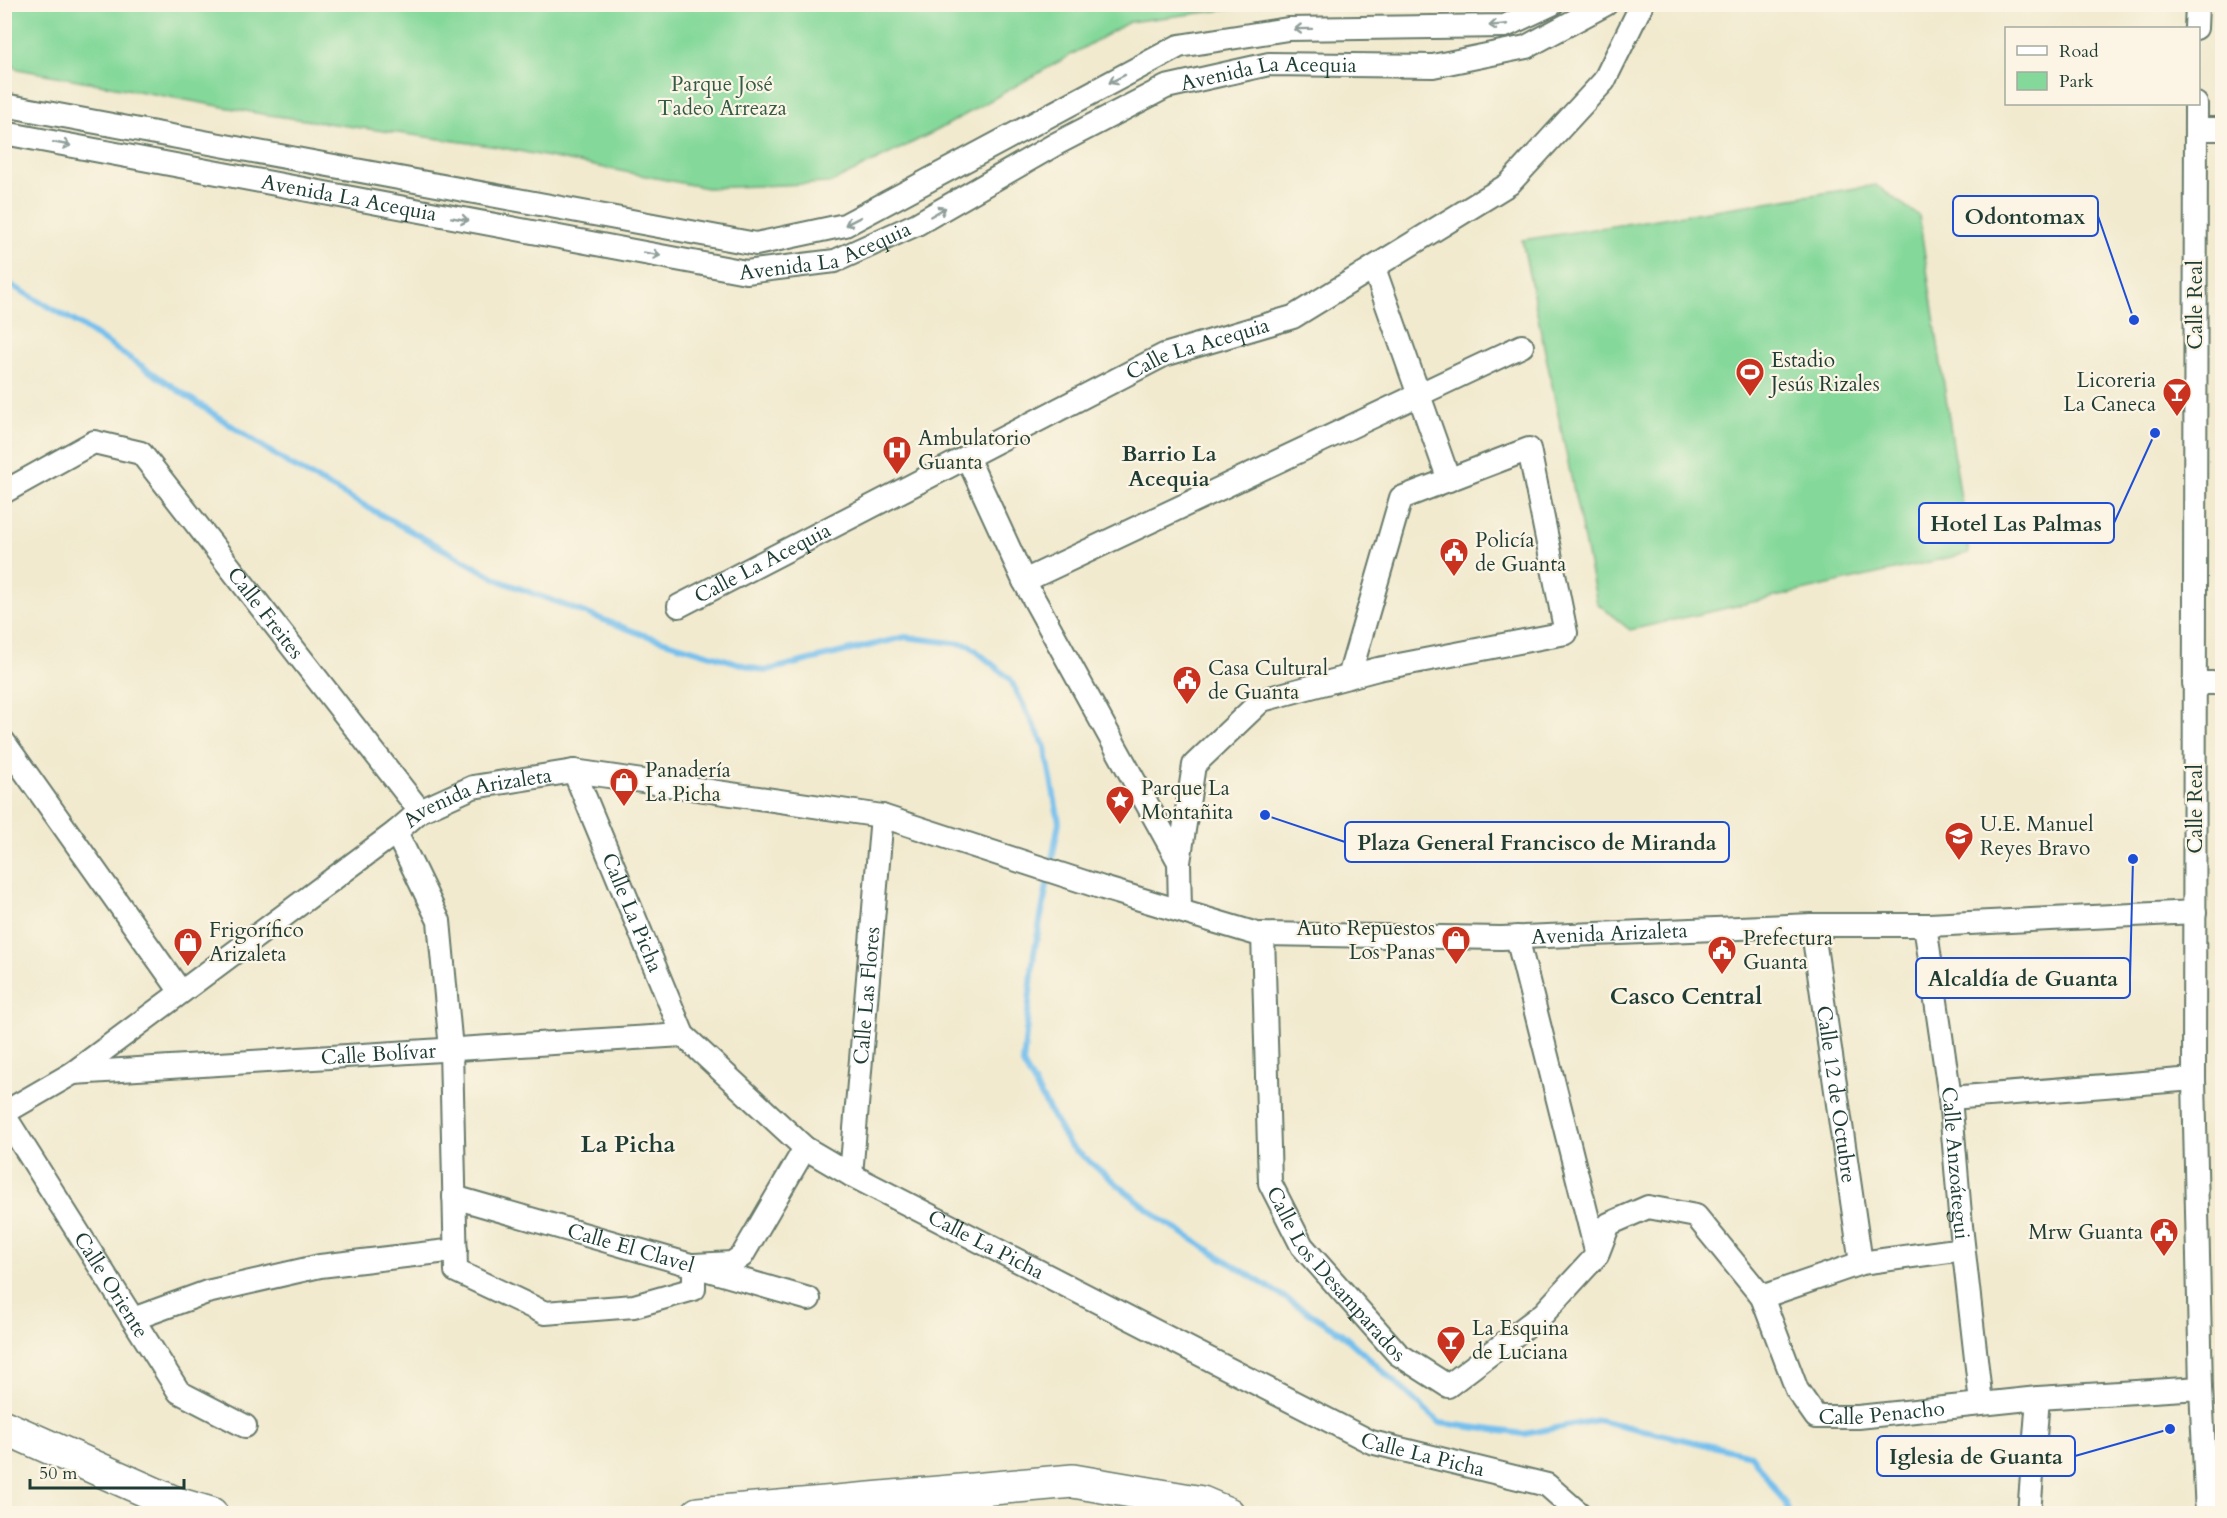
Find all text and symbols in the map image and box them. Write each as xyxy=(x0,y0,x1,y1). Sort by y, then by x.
one-way arrow xyxy=(1488,20,1508,31)
one-way arrow xyxy=(1293,23,1313,34)
legend xyxy=(2005,27,2200,105)
text: Road xyxy=(2059,39,2099,64)
street label: Avenida La Acequia xyxy=(1178,50,1357,98)
text: Park xyxy=(2059,69,2094,94)
park label: Parque José Tadeo Arreaza xyxy=(657,70,787,123)
one-way arrow xyxy=(1108,73,1126,85)
one-way arrow xyxy=(52,139,71,150)
street label: Avenida La Acequia xyxy=(259,167,439,229)
callout: Odontomax xyxy=(1953,196,2098,236)
text: Odontomax xyxy=(1964,202,2086,232)
one-way arrow xyxy=(929,206,946,218)
one-way arrow xyxy=(450,214,469,225)
street label: Avenida La Acequia xyxy=(737,215,915,288)
one-way arrow xyxy=(845,215,862,227)
one-way arrow xyxy=(641,249,661,260)
street label: Calle Real xyxy=(2181,260,2210,350)
street label: Calle La Acequia xyxy=(1121,311,1273,387)
place label: Estadio Jesús Rizales xyxy=(1768,346,1880,399)
sports icon: Estadio Jesús Rizales xyxy=(1734,356,1766,398)
place label: Licoreria La Caneca xyxy=(2063,366,2156,419)
bar icon: Licoreria La Caneca xyxy=(2161,376,2193,418)
place label: Ambulatorio Guanta xyxy=(918,424,1031,477)
hospital icon: Ambulatorio Guanta xyxy=(881,434,913,476)
district label: Barrio La Acequia xyxy=(1121,439,1217,494)
callout: Hotel Las Palmas xyxy=(1919,503,2114,543)
text: Hotel Las Palmas xyxy=(1930,509,2102,539)
street label: Calle La Acequia xyxy=(689,516,836,611)
place label: Policía de Guanta xyxy=(1475,526,1566,579)
public building icon: Policía de Guanta xyxy=(1438,536,1470,578)
street label: Calle Freites xyxy=(220,561,310,665)
place label: Casa Cultural de Guanta xyxy=(1208,654,1328,707)
public building icon: Casa Cultural de Guanta xyxy=(1171,664,1203,706)
place label: Panadería La Picha xyxy=(645,756,731,809)
street label: Avenida Arizaleta xyxy=(397,761,554,835)
street label: Calle Real xyxy=(2181,764,2210,854)
shop icon: Panadería La Picha xyxy=(608,766,640,808)
place label: Parque La Montañita xyxy=(1141,774,1233,827)
place icon: Parque La Montañita xyxy=(1104,784,1136,826)
place label: U.E. Manuel Reyes Bravo xyxy=(1980,810,2094,863)
school or university icon: U.E. Manuel Reyes Bravo xyxy=(1943,820,1975,862)
callout: Plaza General Francisco de Miranda xyxy=(1345,822,1729,862)
text: Plaza General Francisco de Miranda xyxy=(1357,828,1717,858)
street label: Calle La Picha xyxy=(594,848,670,977)
place label: Auto Repuestos Los Panas xyxy=(1297,914,1435,967)
place label: Frigorífico Arizaleta xyxy=(209,916,304,969)
street label: Avenida Arizaleta xyxy=(1531,916,1688,952)
shop icon: Auto Repuestos Los Panas xyxy=(1440,924,1472,966)
place label: Prefectura Guanta xyxy=(1743,924,1833,977)
shop icon: Frigorífico Arizaleta xyxy=(172,926,204,968)
street label: Calle Las Flores xyxy=(847,926,887,1066)
public building icon: Prefectura Guanta xyxy=(1706,934,1738,976)
callout: Alcaldía de Guanta xyxy=(1916,958,2130,998)
text: Alcaldía de Guanta xyxy=(1928,964,2118,994)
district label: Casco Central xyxy=(1610,980,1762,1013)
street label: Calle 12 de Octubre xyxy=(1809,1004,1863,1185)
street label: Calle Bolívar xyxy=(320,1036,437,1073)
street label: Calle Anzoátegui xyxy=(1934,1085,1976,1241)
district label: La Picha xyxy=(581,1128,676,1161)
street label: Calle Los Desamparados xyxy=(1259,1182,1410,1369)
street label: Calle La Picha xyxy=(923,1203,1049,1287)
street label: Calle El Clavel xyxy=(564,1216,698,1280)
public building icon: Mrw Guanta xyxy=(2148,1216,2180,1258)
place label: Mrw Guanta xyxy=(2028,1218,2143,1247)
street label: Calle Oriente xyxy=(67,1227,155,1344)
place label: La Esquina de Luciana xyxy=(1472,1314,1569,1367)
bar icon: La Esquina de Luciana xyxy=(1435,1324,1467,1366)
street label: Calle Penacho xyxy=(1818,1394,1946,1432)
street label: Calle La Picha xyxy=(1355,1425,1488,1484)
callout: Iglesia de Guanta xyxy=(1877,1436,2075,1476)
text: Iglesia de Guanta xyxy=(1889,1442,2063,1472)
scale bar xyxy=(30,1452,184,1490)
text: 50 m xyxy=(39,1461,78,1486)

